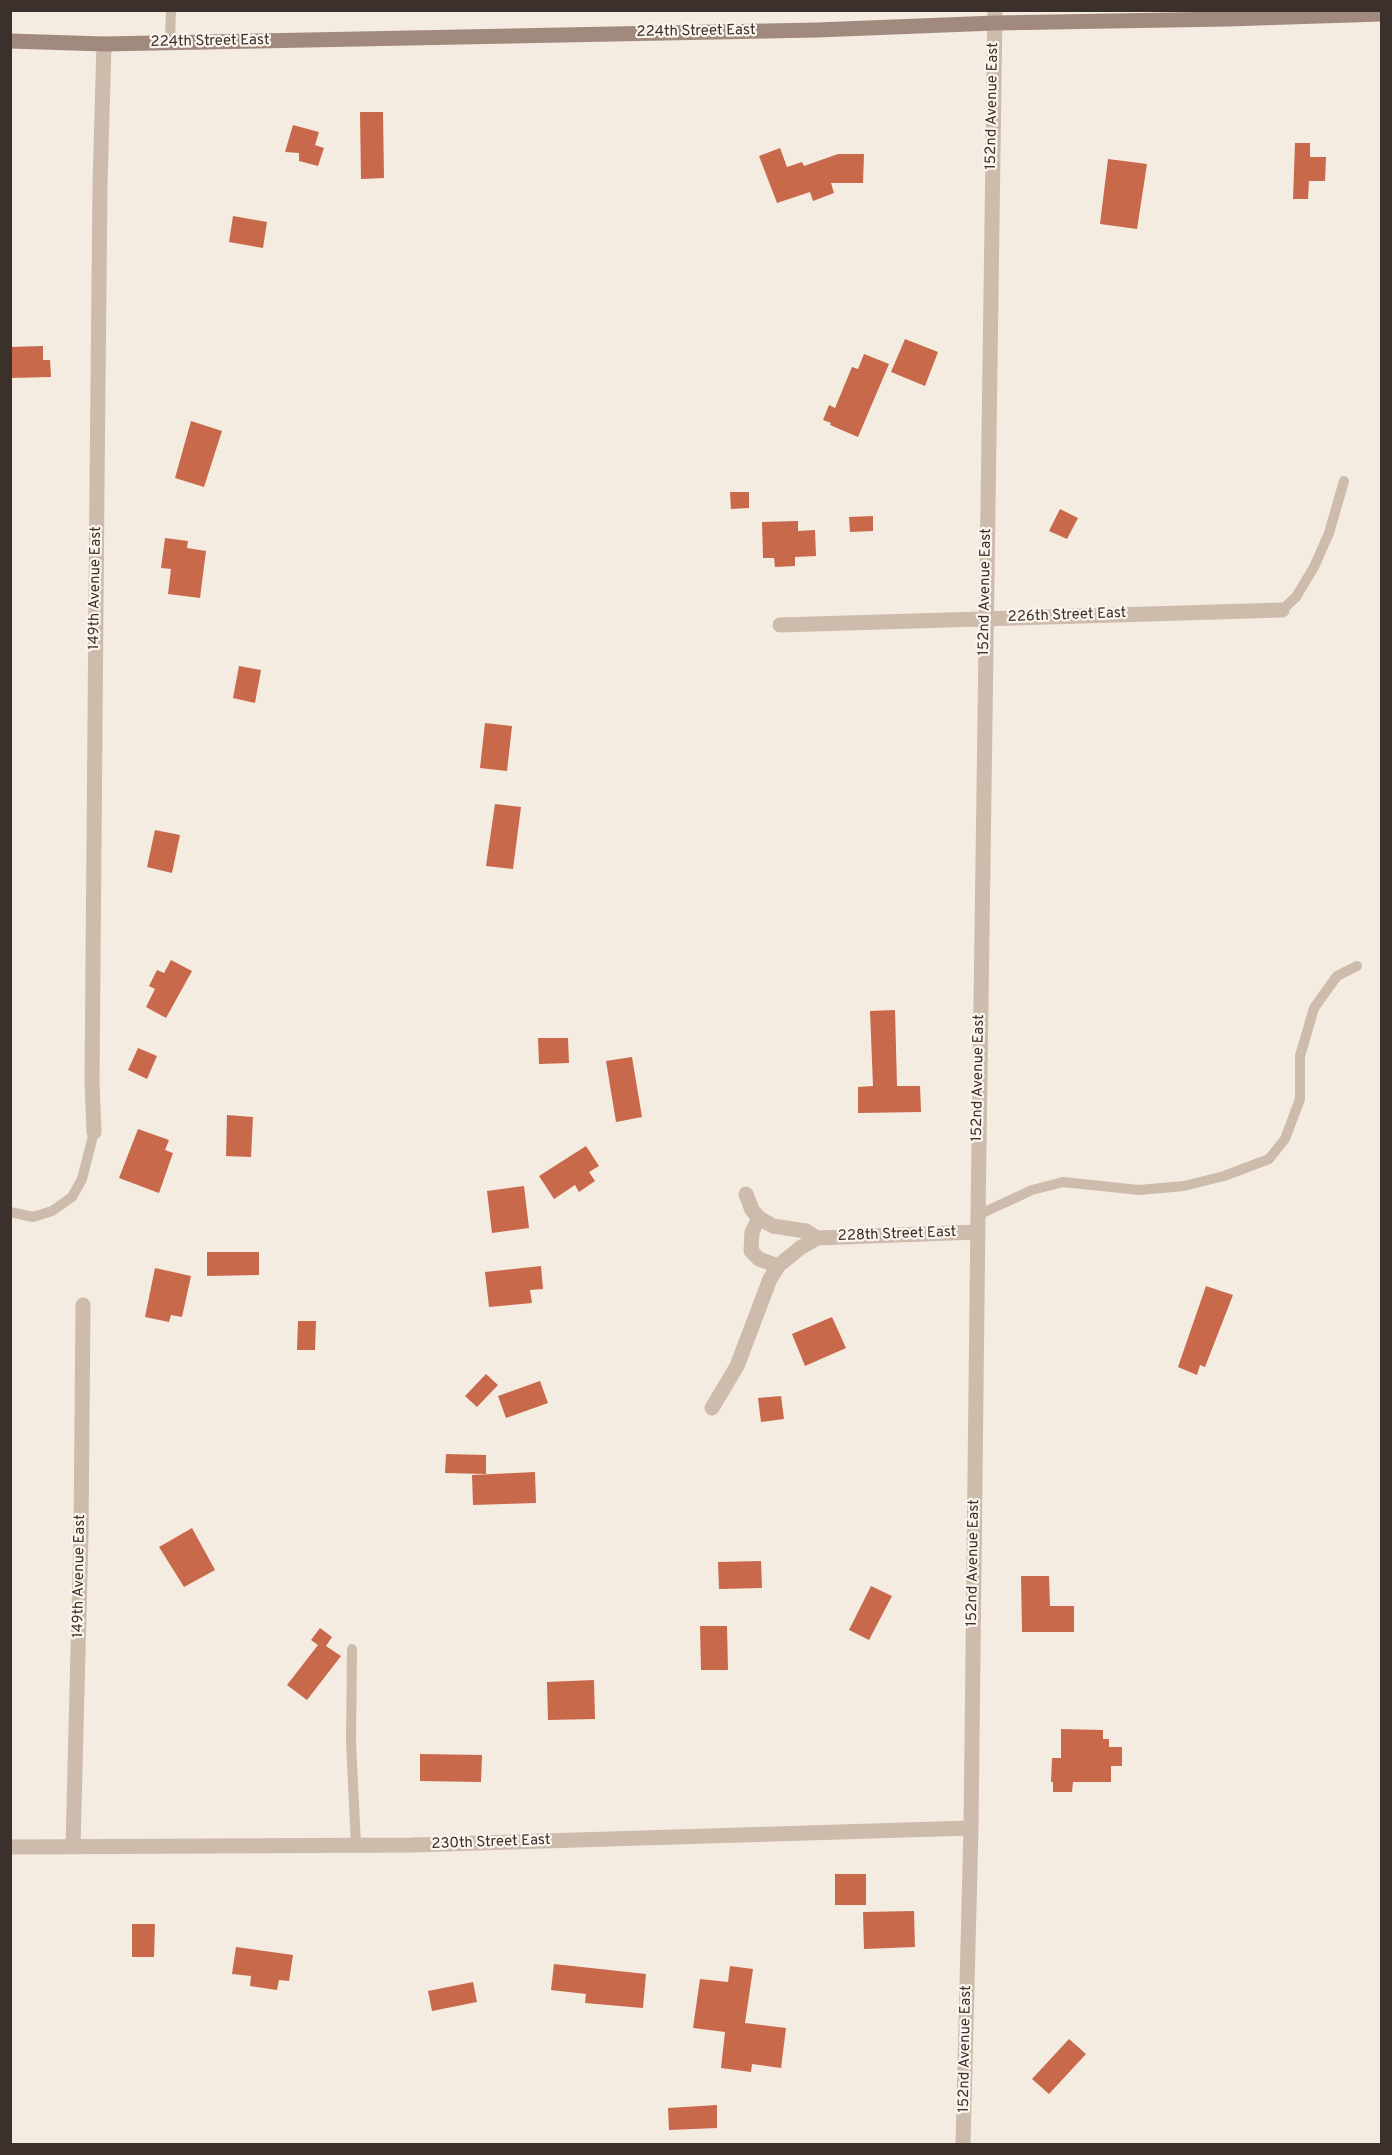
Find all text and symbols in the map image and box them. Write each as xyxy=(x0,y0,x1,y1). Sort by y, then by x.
street label: 224th Street East xyxy=(636,22,756,42)
street label: 224th Street East xyxy=(150,32,270,52)
street label: 152nd Avenue East xyxy=(983,42,1003,170)
street label: 149th Avenue East xyxy=(86,526,106,650)
street label: 152nd Avenue East xyxy=(976,528,996,656)
street label: 226th Street East xyxy=(1007,605,1127,627)
street label: 152nd Avenue East xyxy=(969,1014,989,1142)
street label: 228th Street East xyxy=(837,1224,957,1246)
street label: 152nd Avenue East xyxy=(964,1499,984,1627)
street label: 149th Avenue East xyxy=(70,1514,90,1638)
street label: 230th Street East xyxy=(431,1832,551,1854)
street label: 152nd Avenue East xyxy=(956,1985,976,2113)

